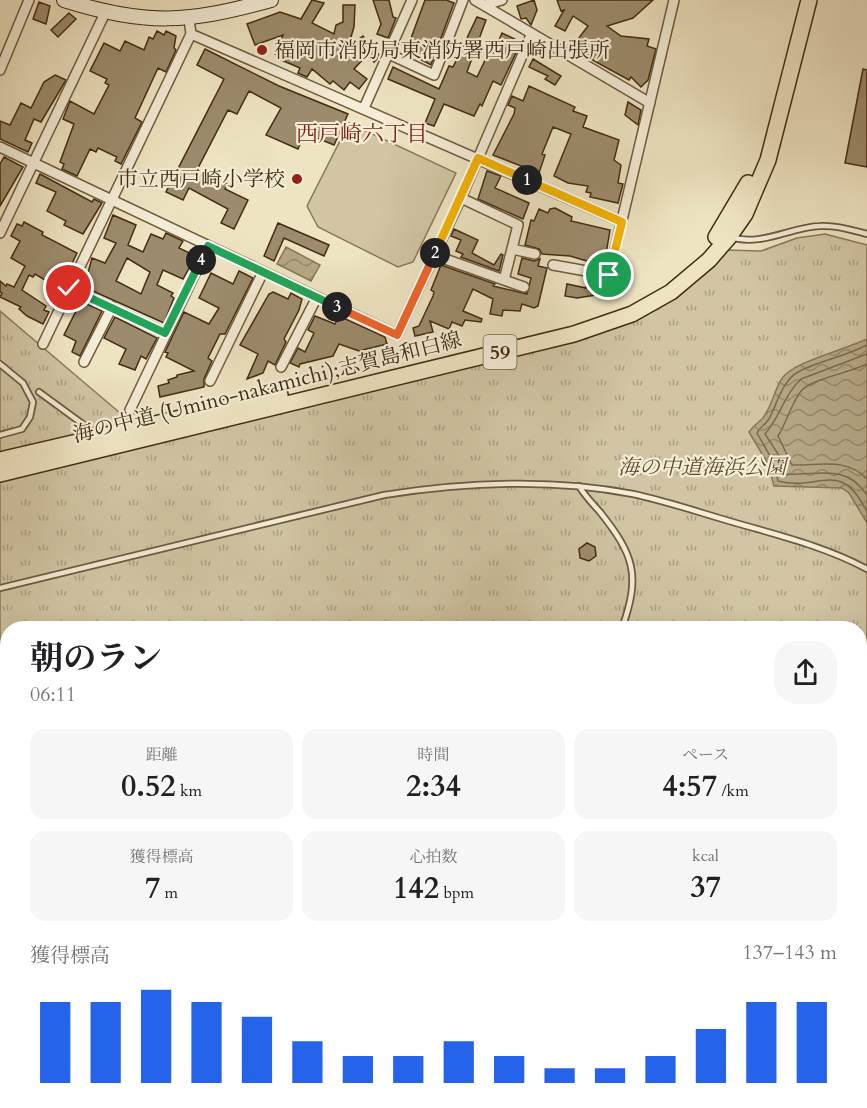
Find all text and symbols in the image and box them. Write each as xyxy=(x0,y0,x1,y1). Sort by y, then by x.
place label: 福岡市消防局東消防署西戸崎出張所 xyxy=(274,36,610,65)
marker: 福岡市消防局東消防署西戸崎出張所 xyxy=(255,43,269,57)
district label: 西戸崎六丁目 xyxy=(296,119,428,149)
place label: 市立西戸崎小学校 xyxy=(117,165,285,194)
pin: 1 xyxy=(512,165,542,195)
text: 1 xyxy=(523,169,531,191)
marker: 市立西戸崎小学校 xyxy=(290,172,304,186)
pin: 2 xyxy=(420,238,450,268)
text: 2 xyxy=(431,242,439,264)
pin: 4 xyxy=(186,245,216,275)
text: 4 xyxy=(197,249,205,271)
pin xyxy=(583,249,634,300)
icon: arrive xyxy=(592,258,625,291)
pin xyxy=(43,262,94,313)
icon: check xyxy=(52,271,85,304)
pin: 3 xyxy=(322,292,352,322)
text: 3 xyxy=(333,296,341,318)
street label: 海の中道 (Umino-nakamichi);志賀島和白線 xyxy=(70,325,465,450)
road number: 59 xyxy=(484,335,516,369)
park label: 海の中道海浜公園 xyxy=(618,453,789,482)
text: 朝のラン xyxy=(30,636,162,681)
button: share xyxy=(774,641,837,704)
text: 06:11 xyxy=(30,681,76,708)
text: 距離 xyxy=(145,744,178,766)
text: 時間 xyxy=(417,744,450,766)
text: ペース xyxy=(682,744,729,766)
text: 0.52 xyxy=(121,766,176,807)
text: 2:34 xyxy=(406,766,461,807)
text: 4:57 xyxy=(662,766,717,807)
text: km xyxy=(176,780,202,802)
text: /km xyxy=(717,780,749,802)
text: kcal xyxy=(692,845,719,867)
text: 獲得標高 xyxy=(129,846,194,868)
text: 心拍数 xyxy=(409,846,458,868)
text: 37 xyxy=(690,867,721,908)
text: 7 xyxy=(145,868,160,909)
text: 142 xyxy=(393,868,439,909)
text: m xyxy=(160,882,178,904)
text: bpm xyxy=(439,882,474,904)
text: 137–143 m xyxy=(742,939,837,966)
text: 獲得標高 xyxy=(30,942,110,969)

